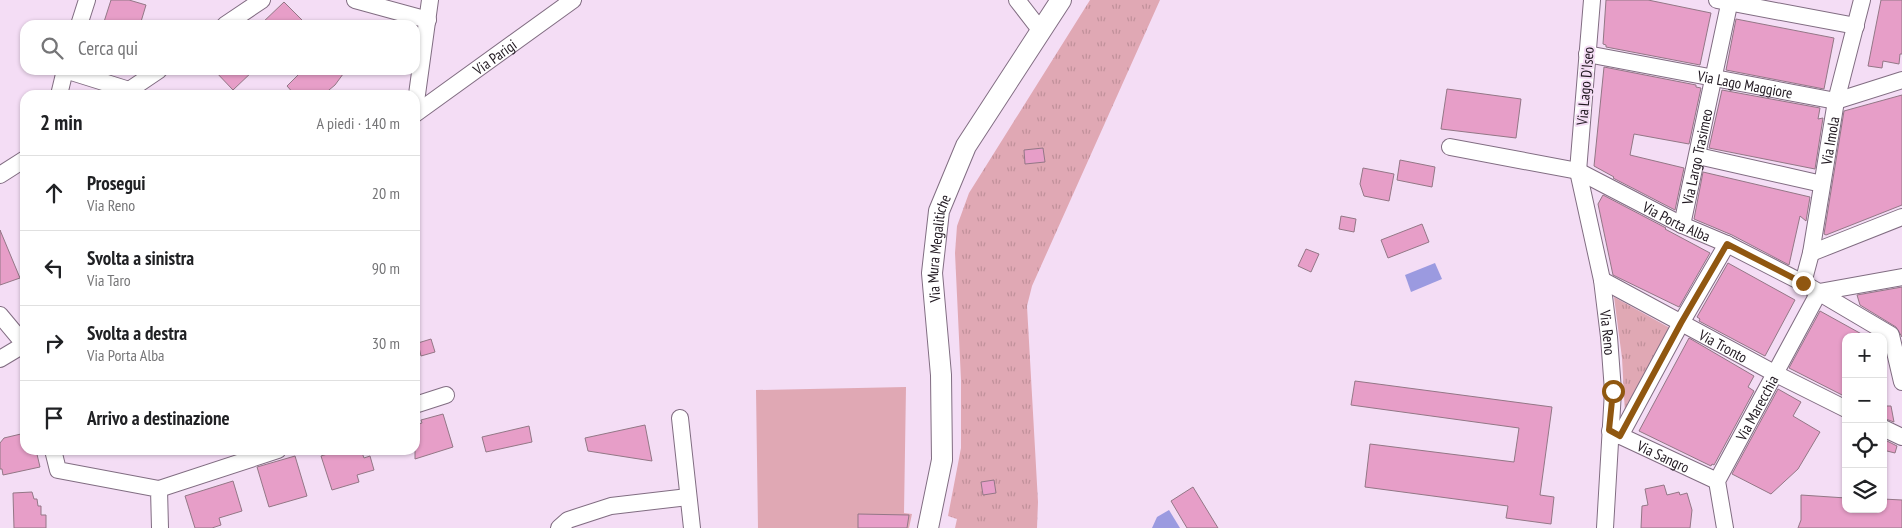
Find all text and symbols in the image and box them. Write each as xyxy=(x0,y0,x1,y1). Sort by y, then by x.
search box xyxy=(20,20,420,75)
icon: search xyxy=(38,34,66,62)
street label: Via Parigi xyxy=(468,35,520,79)
text: Cerca qui xyxy=(78,36,138,60)
street label: Via Lago D'Iseo xyxy=(1572,46,1598,127)
street label: Via Lago Maggiore xyxy=(1695,65,1794,102)
street label: Via Largo Trasimeo xyxy=(1677,107,1716,207)
text: 2 min xyxy=(40,109,82,136)
text: A piedi · 140 m xyxy=(317,113,400,133)
street label: Via Imola xyxy=(1816,115,1843,167)
text: Prosegui xyxy=(87,171,146,195)
icon: ahead xyxy=(40,179,68,207)
text: 20 m xyxy=(372,183,400,203)
street label: Via Mura Megalitiche xyxy=(923,191,954,304)
text: Via Reno xyxy=(87,195,135,215)
street label: Via Porta Alba xyxy=(1639,196,1713,245)
text: Svolta a sinistra xyxy=(87,246,194,270)
icon: left xyxy=(40,254,68,282)
text: 90 m xyxy=(372,258,400,278)
text: Via Taro xyxy=(87,270,131,290)
route end xyxy=(1792,272,1815,295)
street label: Via Reno xyxy=(1596,308,1620,356)
text: Svolta a destra xyxy=(87,321,187,345)
street label: Via Tronto xyxy=(1695,324,1751,366)
icon: right xyxy=(40,329,68,357)
text: 30 m xyxy=(372,333,400,353)
map controls xyxy=(1842,333,1887,513)
button: + xyxy=(1842,333,1887,378)
text: Via Porta Alba xyxy=(87,345,165,365)
street label: Via Marecchia xyxy=(1731,372,1782,445)
button: − xyxy=(1842,378,1887,423)
route start xyxy=(1602,380,1625,403)
icon: arrive xyxy=(40,404,68,432)
text: Arrivo a destinazione xyxy=(87,406,230,430)
button: locate xyxy=(1842,423,1887,468)
street label: Via Sangro xyxy=(1633,435,1693,476)
button: layers xyxy=(1842,468,1887,513)

